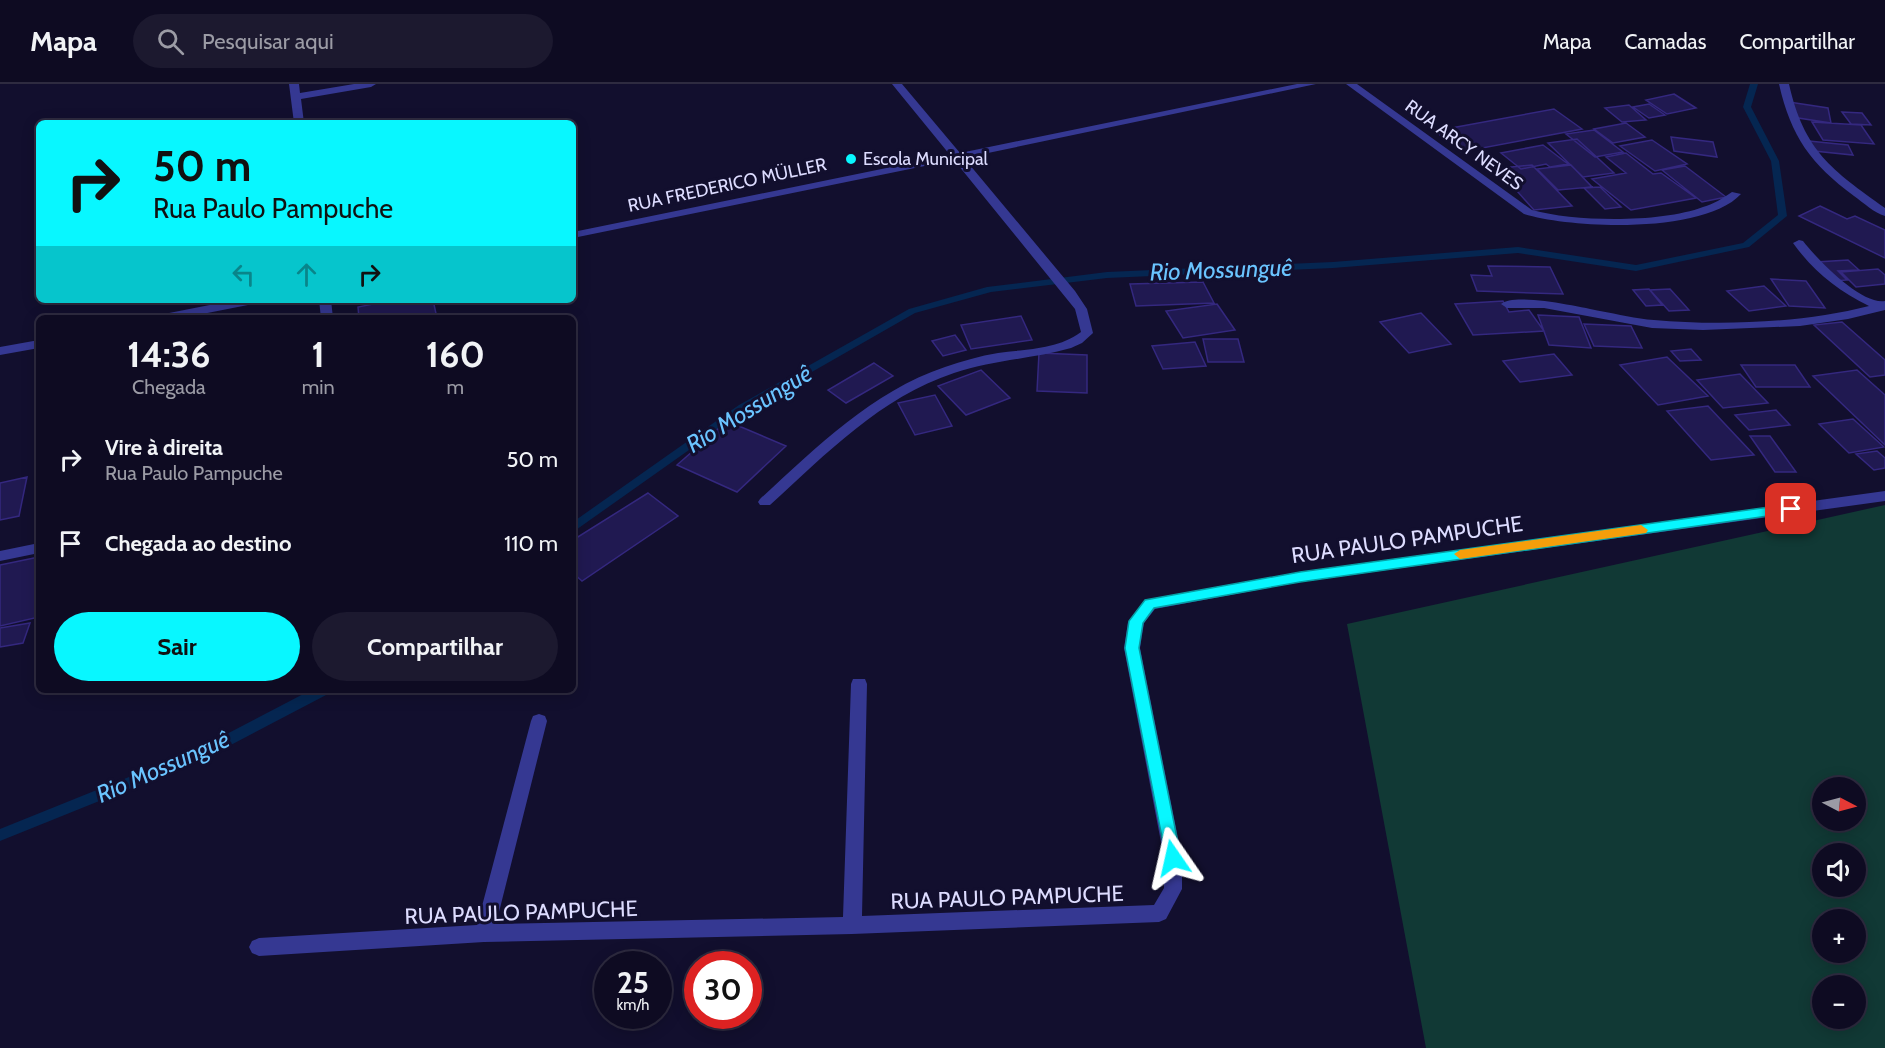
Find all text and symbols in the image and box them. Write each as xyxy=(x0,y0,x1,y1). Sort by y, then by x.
search box xyxy=(133,14,553,68)
text: Mapa xyxy=(30,24,97,58)
icon: search xyxy=(154,25,187,58)
text: Pesquisar aqui xyxy=(202,28,334,55)
text: Mapa xyxy=(1543,29,1591,54)
text: Camadas xyxy=(1624,29,1706,54)
text: Compartilhar xyxy=(1739,29,1855,54)
street label: RUA ARCY NEVES xyxy=(1401,95,1527,195)
text: 50 m xyxy=(153,140,251,192)
icon: right xyxy=(54,144,132,222)
place label: Escola Municipal xyxy=(863,148,989,170)
marker: Escola Municipal xyxy=(844,152,858,166)
street label: RUA FREDERICO MÜLLER xyxy=(626,153,829,217)
text: Rua Paulo Pampuche xyxy=(153,192,393,225)
water label: Rio Mossunguê xyxy=(1149,253,1293,286)
icon: left xyxy=(227,258,260,291)
icon: ahead xyxy=(290,258,323,291)
icon: right xyxy=(353,258,386,291)
text: 14:36 xyxy=(127,332,210,376)
text: 1 xyxy=(312,332,325,376)
text: 160 xyxy=(426,332,485,376)
water label: Rio Mossunguê xyxy=(681,358,817,459)
text: Chegada xyxy=(132,375,206,399)
text: min xyxy=(302,375,335,399)
text: m xyxy=(447,375,464,399)
text: Vire à direita xyxy=(105,434,223,461)
icon: right xyxy=(54,443,87,476)
text: 50 m xyxy=(506,446,558,473)
text: Rua Paulo Pampuche xyxy=(105,461,283,485)
pin xyxy=(1765,483,1816,534)
icon: arrive xyxy=(1774,492,1807,525)
street label: RUA PAULO PAMPUCHE xyxy=(1290,510,1524,569)
icon: arrive xyxy=(54,527,87,560)
text: Chegada ao destino xyxy=(105,530,291,557)
text: 110 m xyxy=(504,530,558,557)
button: Sair xyxy=(54,612,300,681)
button: Compartilhar xyxy=(312,612,558,681)
water label: Rio Mossunguê xyxy=(92,724,234,809)
north arrow xyxy=(1812,777,1866,831)
map controls xyxy=(1812,777,1866,1029)
position arrow xyxy=(1141,826,1205,890)
button: sound xyxy=(1812,843,1866,897)
street label: RUA PAULO PAMPUCHE xyxy=(890,880,1124,915)
street label: RUA PAULO PAMPUCHE xyxy=(404,895,638,930)
button: + xyxy=(1812,909,1866,963)
speed limit sign: 30 xyxy=(684,951,762,1029)
text: 25 xyxy=(617,964,649,1001)
button: − xyxy=(1812,975,1866,1029)
text: km/h xyxy=(617,996,649,1014)

